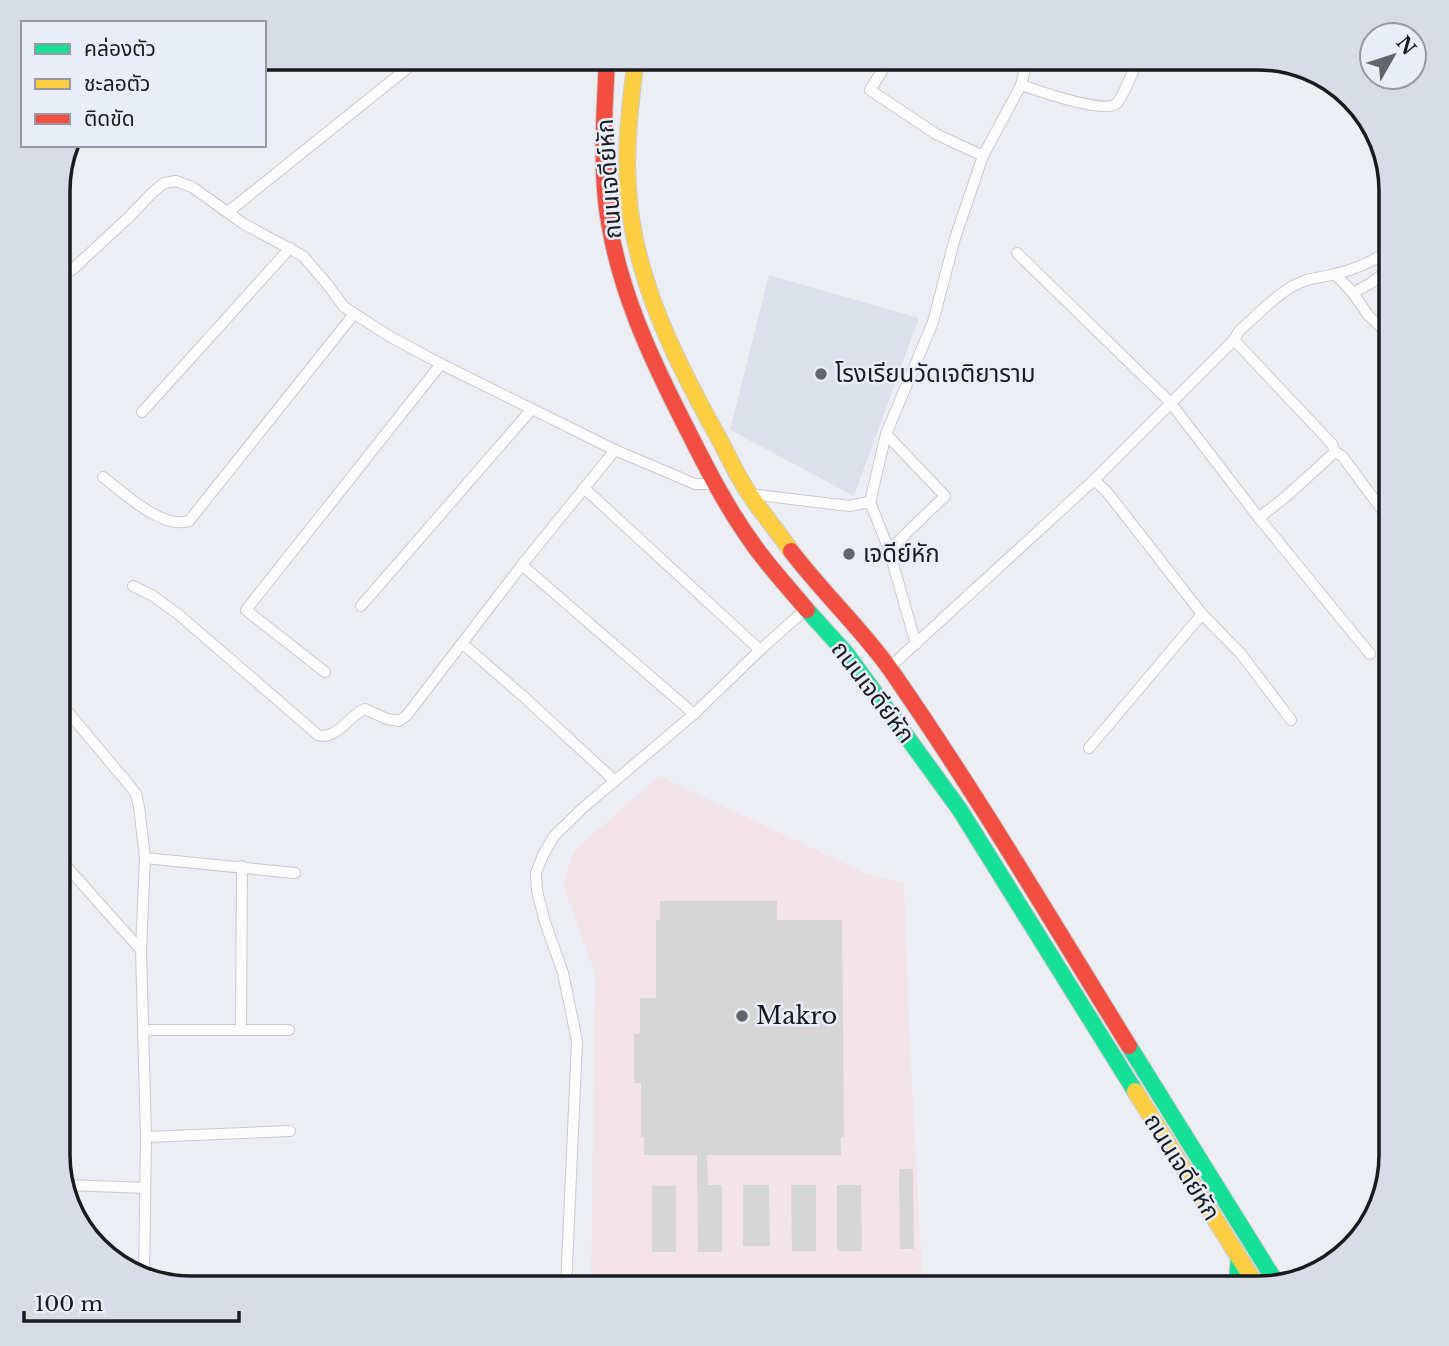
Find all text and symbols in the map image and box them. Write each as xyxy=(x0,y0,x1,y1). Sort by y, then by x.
legend xyxy=(21,21,266,147)
north arrow xyxy=(1358,21,1428,91)
text: N xyxy=(1391,31,1420,60)
text: คล่องตัว xyxy=(84,36,156,62)
text: ชะลอตัว xyxy=(84,71,150,97)
text: ติดขัด xyxy=(84,106,135,132)
street label: ถนนเจดีย์หัก xyxy=(590,118,627,240)
place label: โรงเรียนวัดเจติยาราม xyxy=(835,359,1035,388)
marker: โรงเรียนวัดเจติยาราม xyxy=(813,366,829,382)
place label: เจดีย์หัก xyxy=(863,539,940,568)
marker: เจดีย์หัก xyxy=(841,546,857,562)
street label: ถนนเจดีย์หัก xyxy=(826,635,921,749)
place label: Makro xyxy=(756,1001,837,1030)
marker: Makro xyxy=(734,1008,750,1024)
street label: ถนนเจดีย์หัก xyxy=(1138,1108,1227,1226)
scale bar xyxy=(24,1280,240,1324)
text: 100 m xyxy=(35,1291,103,1317)

